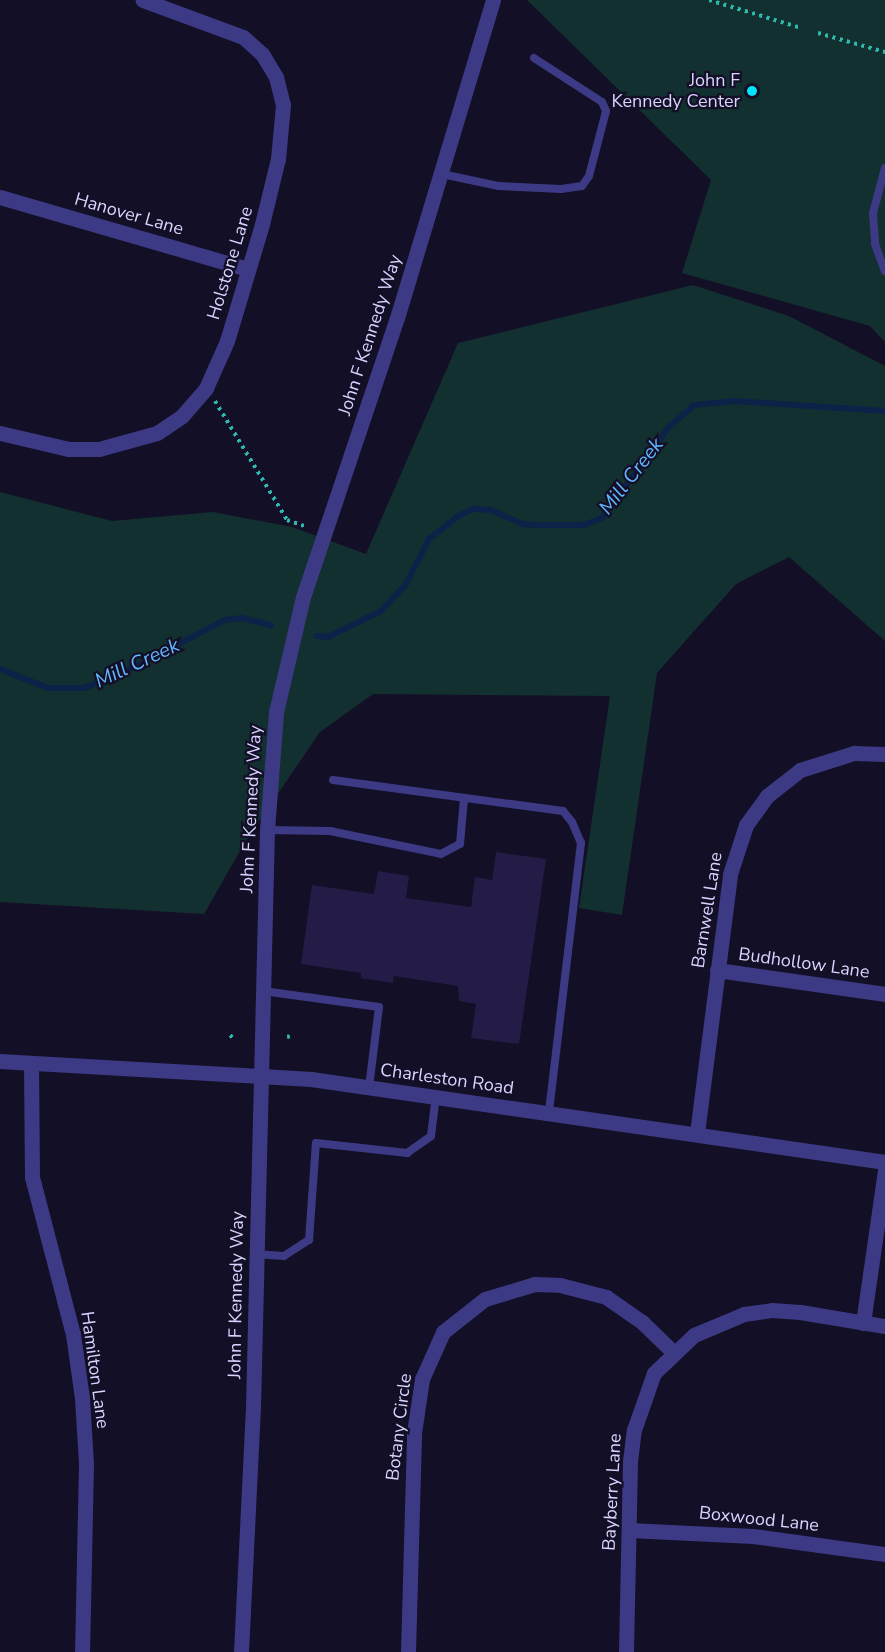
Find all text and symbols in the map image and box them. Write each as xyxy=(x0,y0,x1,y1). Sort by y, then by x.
place label: John F Kennedy Center xyxy=(611,70,740,112)
marker: John F Kennedy Center xyxy=(745,84,759,98)
street label: Hanover Lane xyxy=(72,188,186,240)
street label: Holstone Lane xyxy=(203,204,257,322)
street label: John F Kennedy Way xyxy=(334,252,406,418)
water label: Mill Creek xyxy=(594,433,668,519)
water label: Mill Creek xyxy=(91,633,183,693)
street label: John F Kennedy Way xyxy=(236,725,266,893)
street label: Barnwell Lane xyxy=(687,850,727,970)
street label: Budhollow Lane xyxy=(737,943,871,983)
street label: Charleston Road xyxy=(379,1059,515,1099)
street label: John F Kennedy Way xyxy=(224,1211,248,1379)
street label: Hamilton Lane xyxy=(76,1310,114,1430)
street label: Botany Circle xyxy=(382,1372,416,1482)
street label: Bayberry Lane xyxy=(598,1433,626,1551)
street label: Boxwood Lane xyxy=(698,1502,820,1536)

